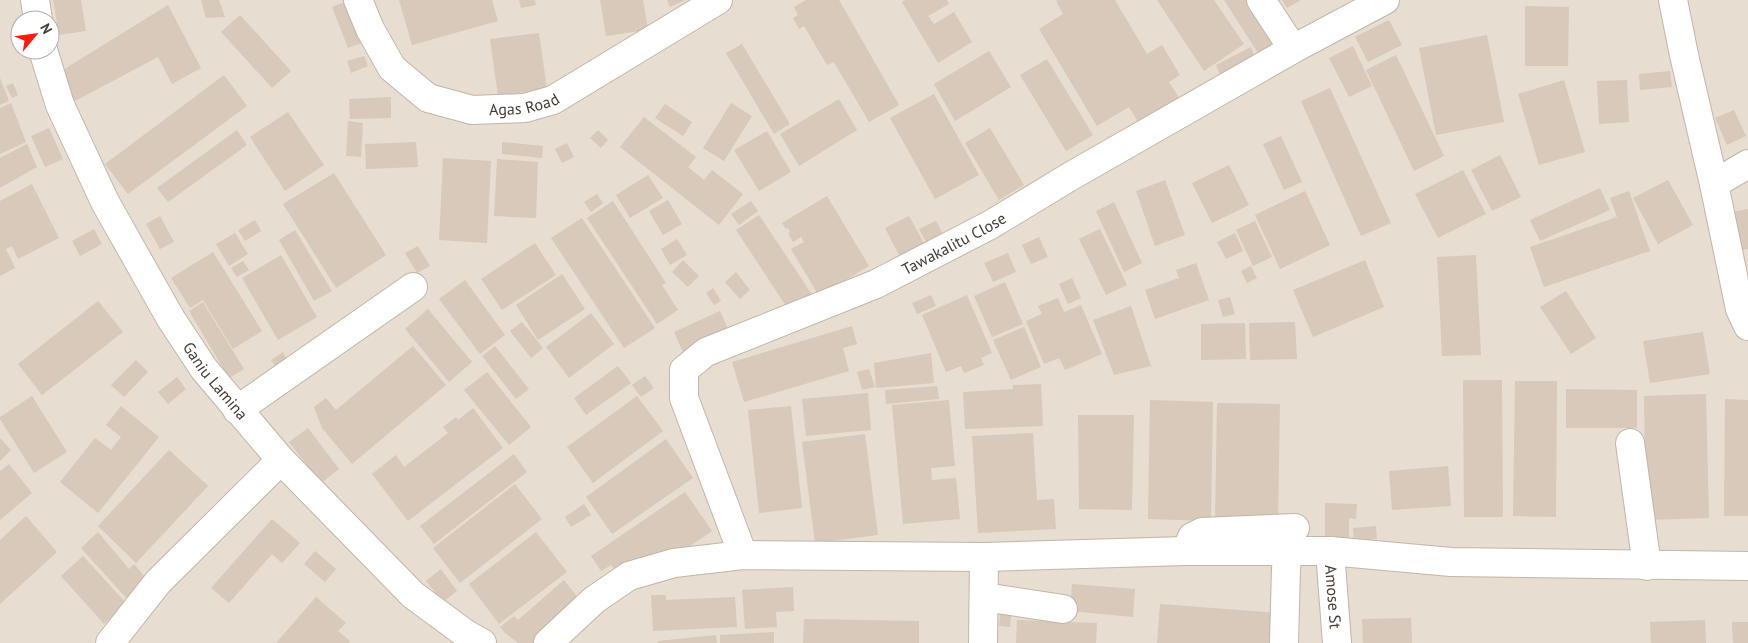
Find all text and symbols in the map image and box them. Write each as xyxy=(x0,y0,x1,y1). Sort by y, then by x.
north arrow xyxy=(10,10,60,60)
text: N xyxy=(36,20,56,37)
street label: Agas Road xyxy=(489,89,563,119)
street label: Tawakalitu Close xyxy=(898,208,1010,279)
street label: Ganiu Lamina xyxy=(179,338,252,424)
street label: Amose St xyxy=(1321,564,1346,630)

